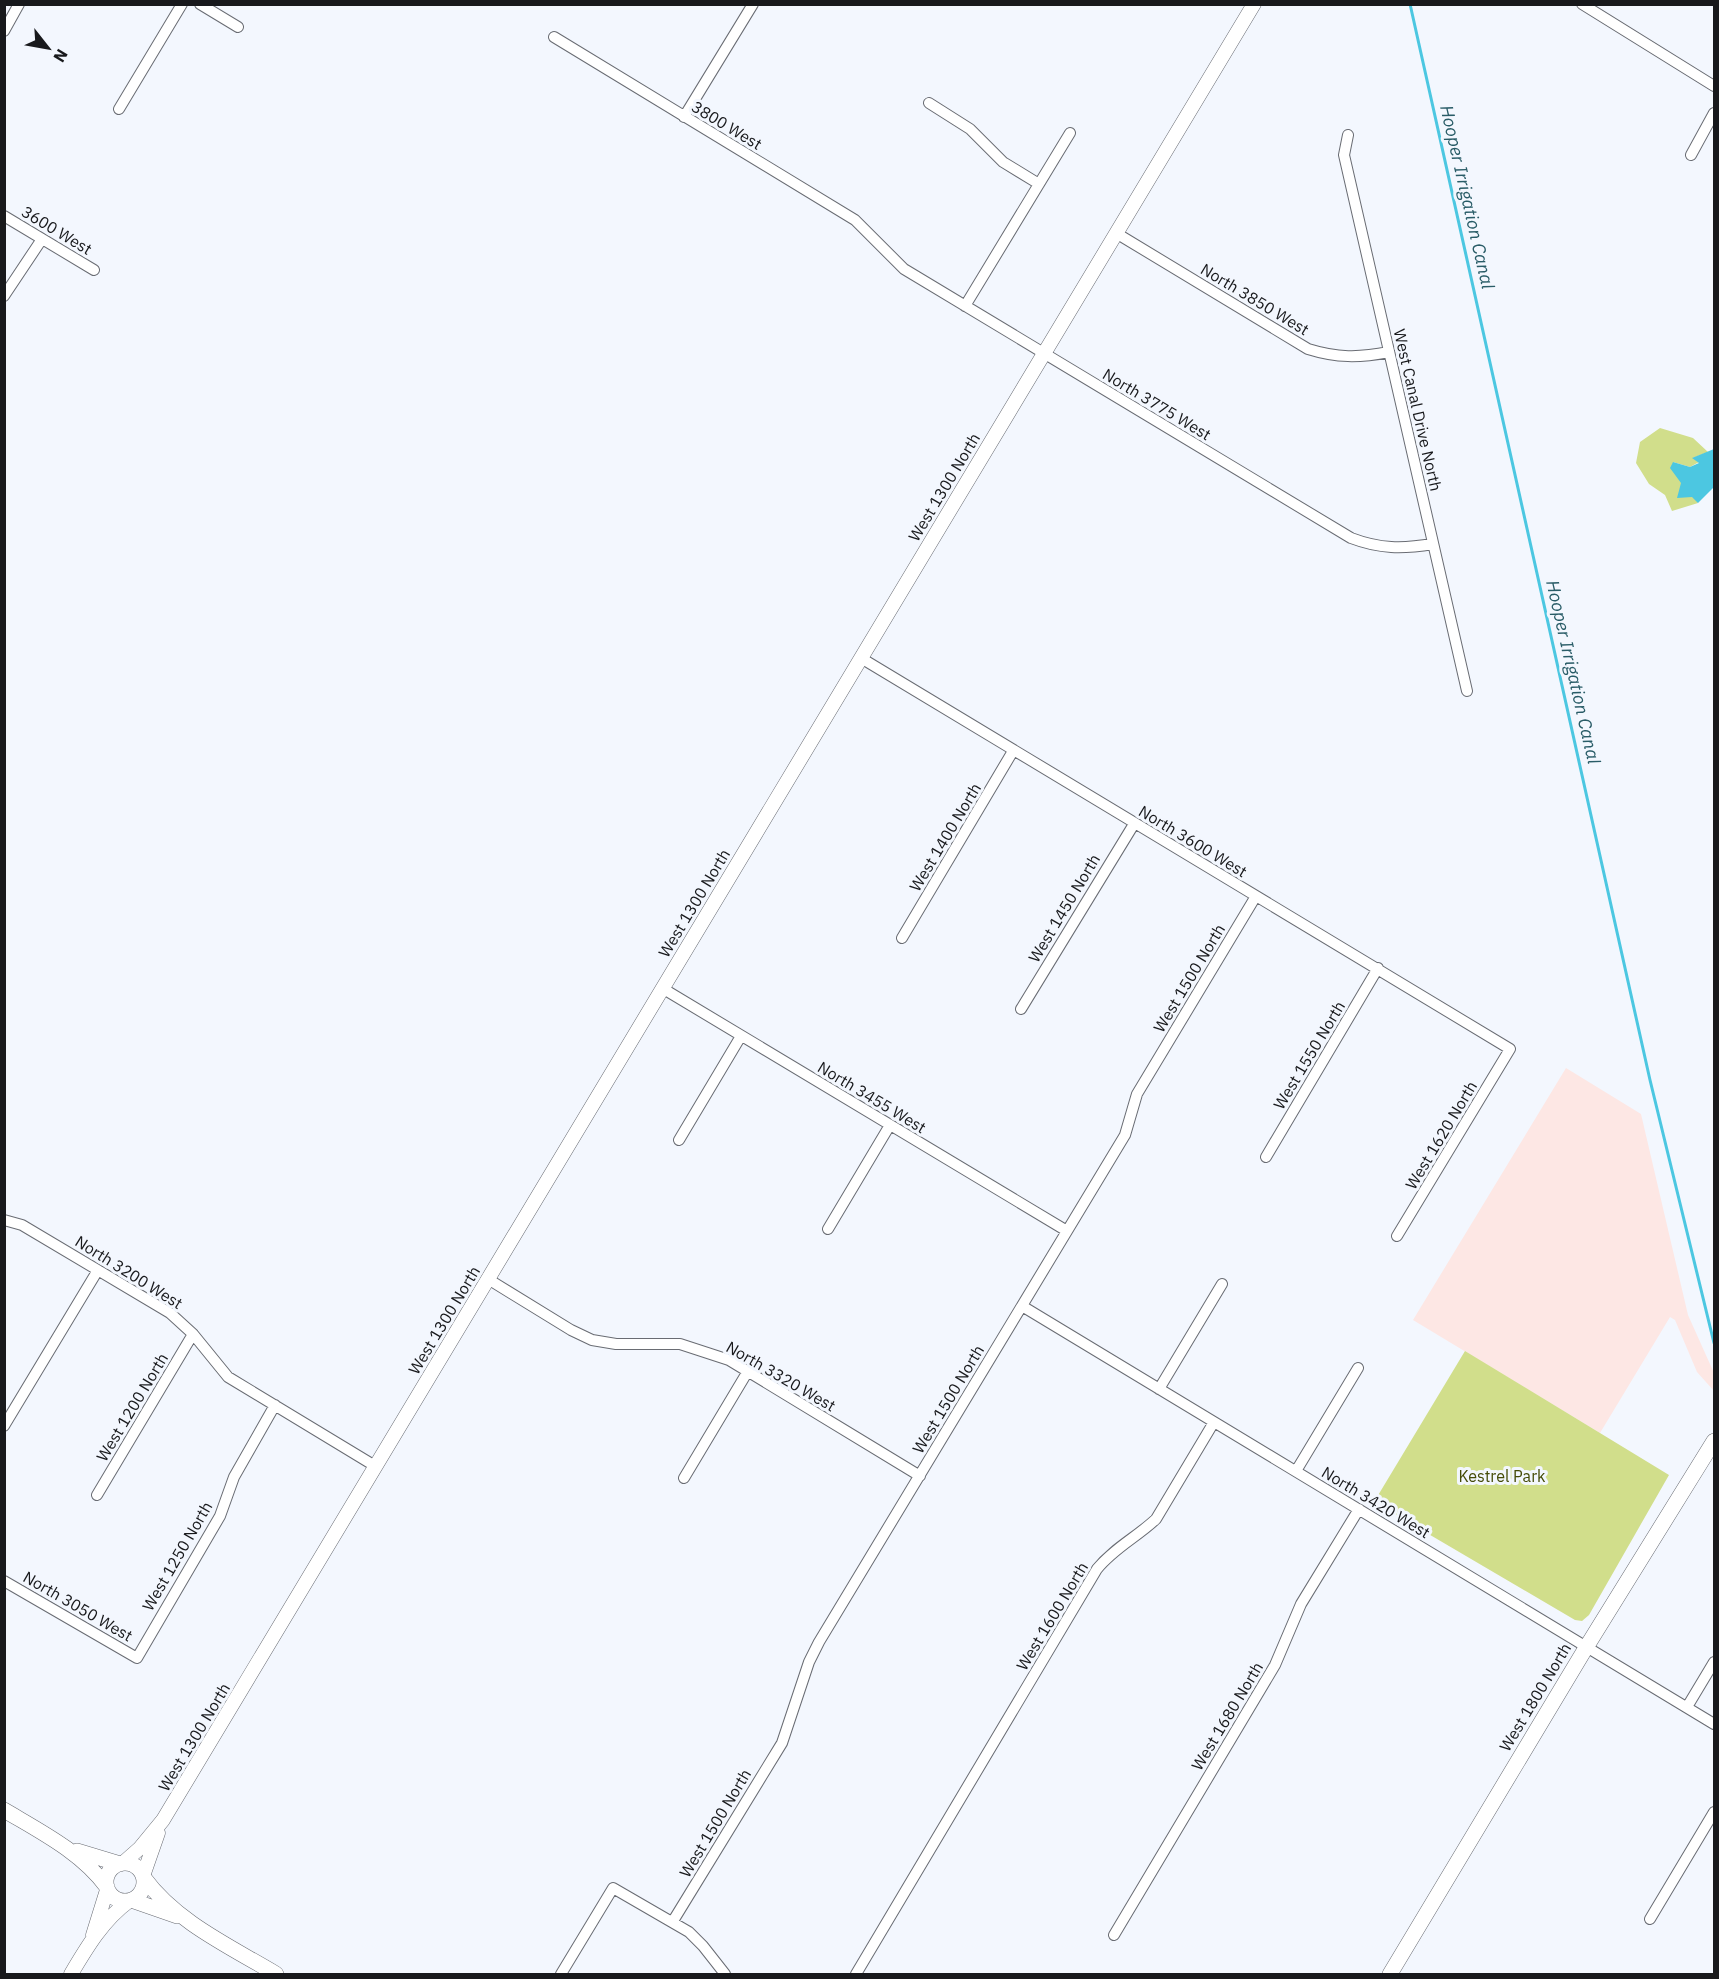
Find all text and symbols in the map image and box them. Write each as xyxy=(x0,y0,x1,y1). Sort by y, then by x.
north arrow xyxy=(18,18,78,78)
text: N xyxy=(49,46,72,66)
street label: 3800 West xyxy=(688,96,766,154)
water label: Hooper Irrigation Canal xyxy=(1435,103,1500,291)
street label: 3600 West xyxy=(18,201,96,259)
street label: North 3850 West xyxy=(1197,259,1313,339)
street label: West Canal Drive North xyxy=(1390,327,1446,493)
street label: North 3775 West xyxy=(1099,364,1215,444)
street label: West 1300 North xyxy=(904,429,984,545)
water label: Hooper Irrigation Canal xyxy=(1541,578,1606,766)
street label: West 1400 North xyxy=(905,779,985,895)
street label: North 3600 West xyxy=(1135,801,1251,881)
street label: West 1300 North xyxy=(654,845,734,961)
street label: West 1450 North xyxy=(1024,850,1104,966)
street label: West 1500 North xyxy=(1149,920,1229,1036)
street label: West 1550 North xyxy=(1269,997,1349,1113)
street label: North 3455 West xyxy=(814,1057,930,1137)
street label: West 1620 North xyxy=(1401,1077,1481,1193)
street label: North 3200 West xyxy=(72,1231,186,1313)
street label: West 1300 North xyxy=(404,1262,484,1378)
street label: North 3320 West xyxy=(723,1337,839,1415)
street label: West 1500 North xyxy=(908,1341,988,1457)
street label: West 1200 North xyxy=(92,1349,172,1465)
street label: North 3420 West xyxy=(1318,1462,1434,1542)
park label: Kestrel Park xyxy=(1459,1466,1546,1486)
street label: West 1250 North xyxy=(138,1498,216,1614)
street label: West 1600 North xyxy=(1012,1558,1092,1674)
street label: North 3050 West xyxy=(20,1567,136,1645)
street label: West 1800 North xyxy=(1495,1639,1575,1755)
street label: West 1680 North xyxy=(1187,1658,1267,1774)
street label: West 1300 North xyxy=(154,1679,234,1795)
street label: West 1500 North xyxy=(675,1765,755,1881)

